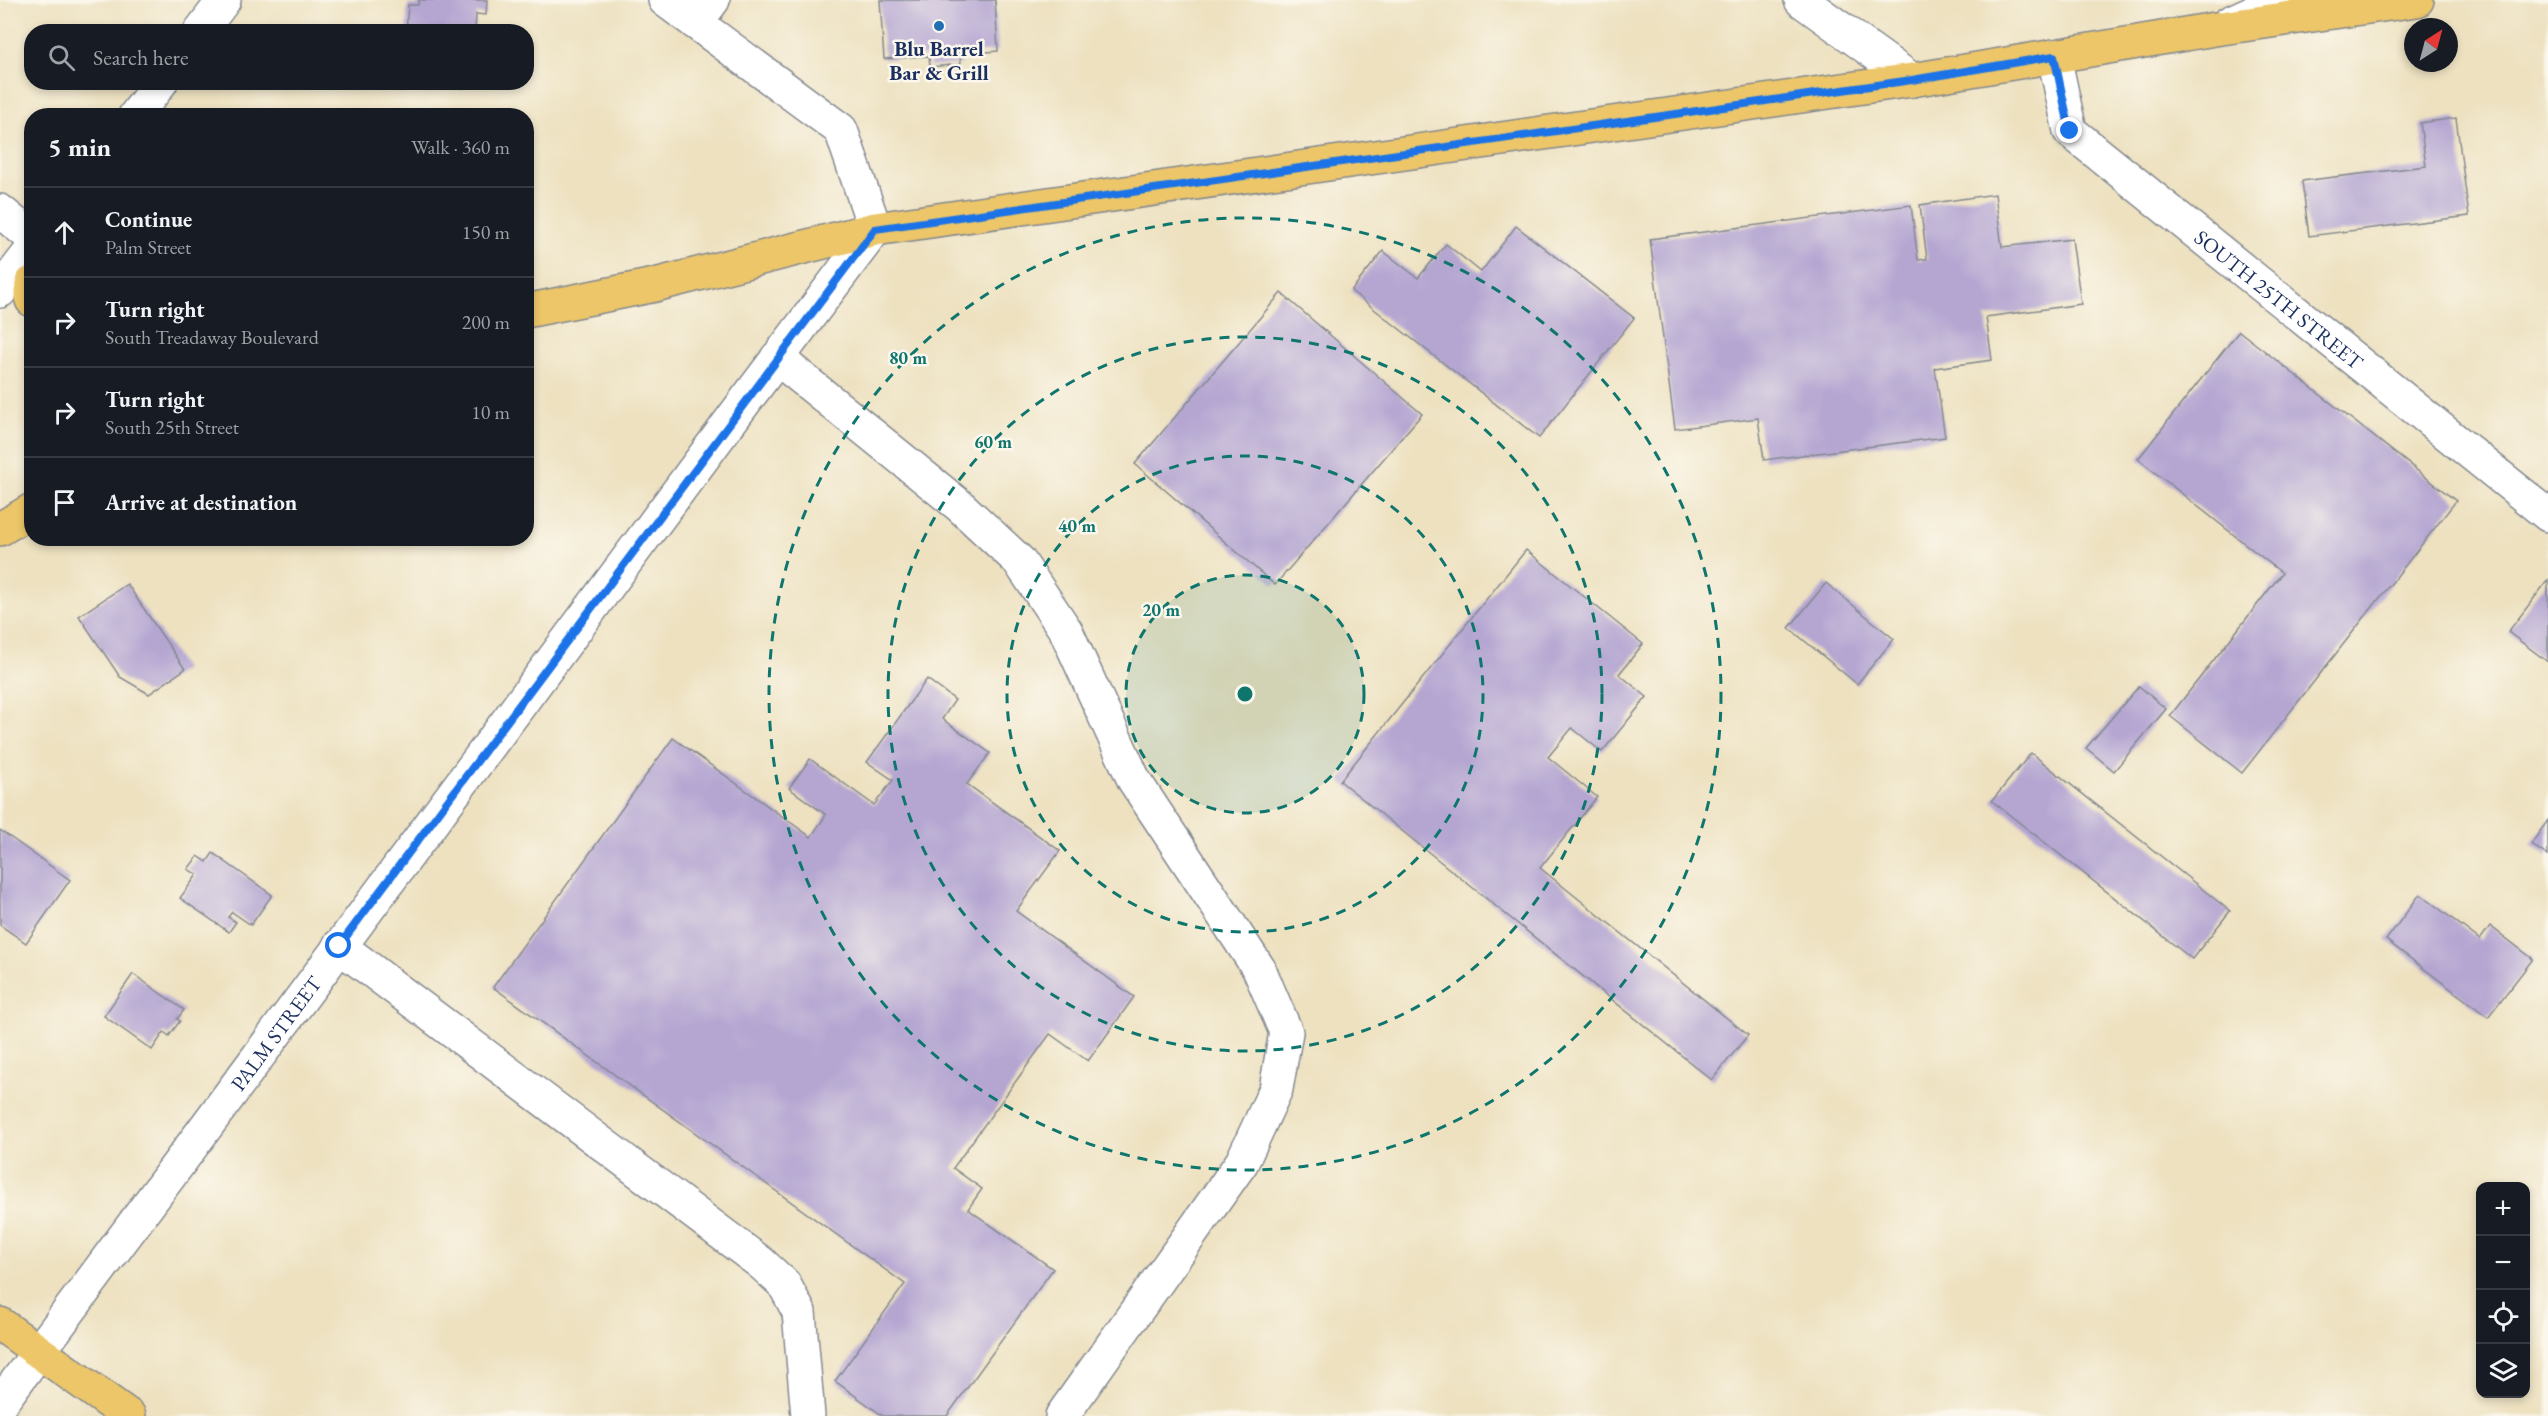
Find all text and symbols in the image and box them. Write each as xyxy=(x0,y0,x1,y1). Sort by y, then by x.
north arrow xyxy=(2404,18,2458,72)
marker: Blu Barrel Bar & Grill xyxy=(932,19,946,33)
search box xyxy=(24,24,534,90)
place label: Blu Barrel Bar & Grill xyxy=(889,35,989,86)
icon: search xyxy=(45,41,78,74)
text: Search here xyxy=(93,43,188,72)
route end xyxy=(2056,117,2082,143)
text: 5 min xyxy=(48,130,111,164)
text: Walk · 360 m xyxy=(411,134,510,160)
text: Continue xyxy=(105,205,192,234)
icon: ahead xyxy=(48,216,81,249)
text: 150 m xyxy=(462,219,510,245)
street label: SOUTH 25TH STREET xyxy=(2189,223,2370,375)
text: Palm Street xyxy=(105,234,191,260)
text: Turn right xyxy=(105,295,204,324)
icon: right xyxy=(48,306,81,339)
text: 200 m xyxy=(462,309,510,335)
text: South Treadaway Boulevard xyxy=(105,324,319,350)
text: 80 m xyxy=(889,346,927,369)
text: Turn right xyxy=(105,385,204,414)
icon: right xyxy=(48,396,81,429)
text: 10 m xyxy=(471,399,510,425)
text: South 25th Street xyxy=(105,414,239,440)
text: 60 m xyxy=(974,430,1012,453)
icon: arrive xyxy=(48,486,81,519)
text: Arrive at destination xyxy=(105,488,297,517)
text: 40 m xyxy=(1058,514,1096,537)
text: 20 m xyxy=(1142,598,1180,621)
centre of rings xyxy=(1235,684,1255,704)
route start xyxy=(325,932,351,958)
street label: PALM STREET xyxy=(224,970,328,1096)
map controls xyxy=(2476,1182,2530,1398)
button: + xyxy=(2476,1182,2530,1236)
button: − xyxy=(2476,1236,2530,1290)
button: locate xyxy=(2476,1290,2530,1344)
button: layers xyxy=(2476,1344,2530,1398)

